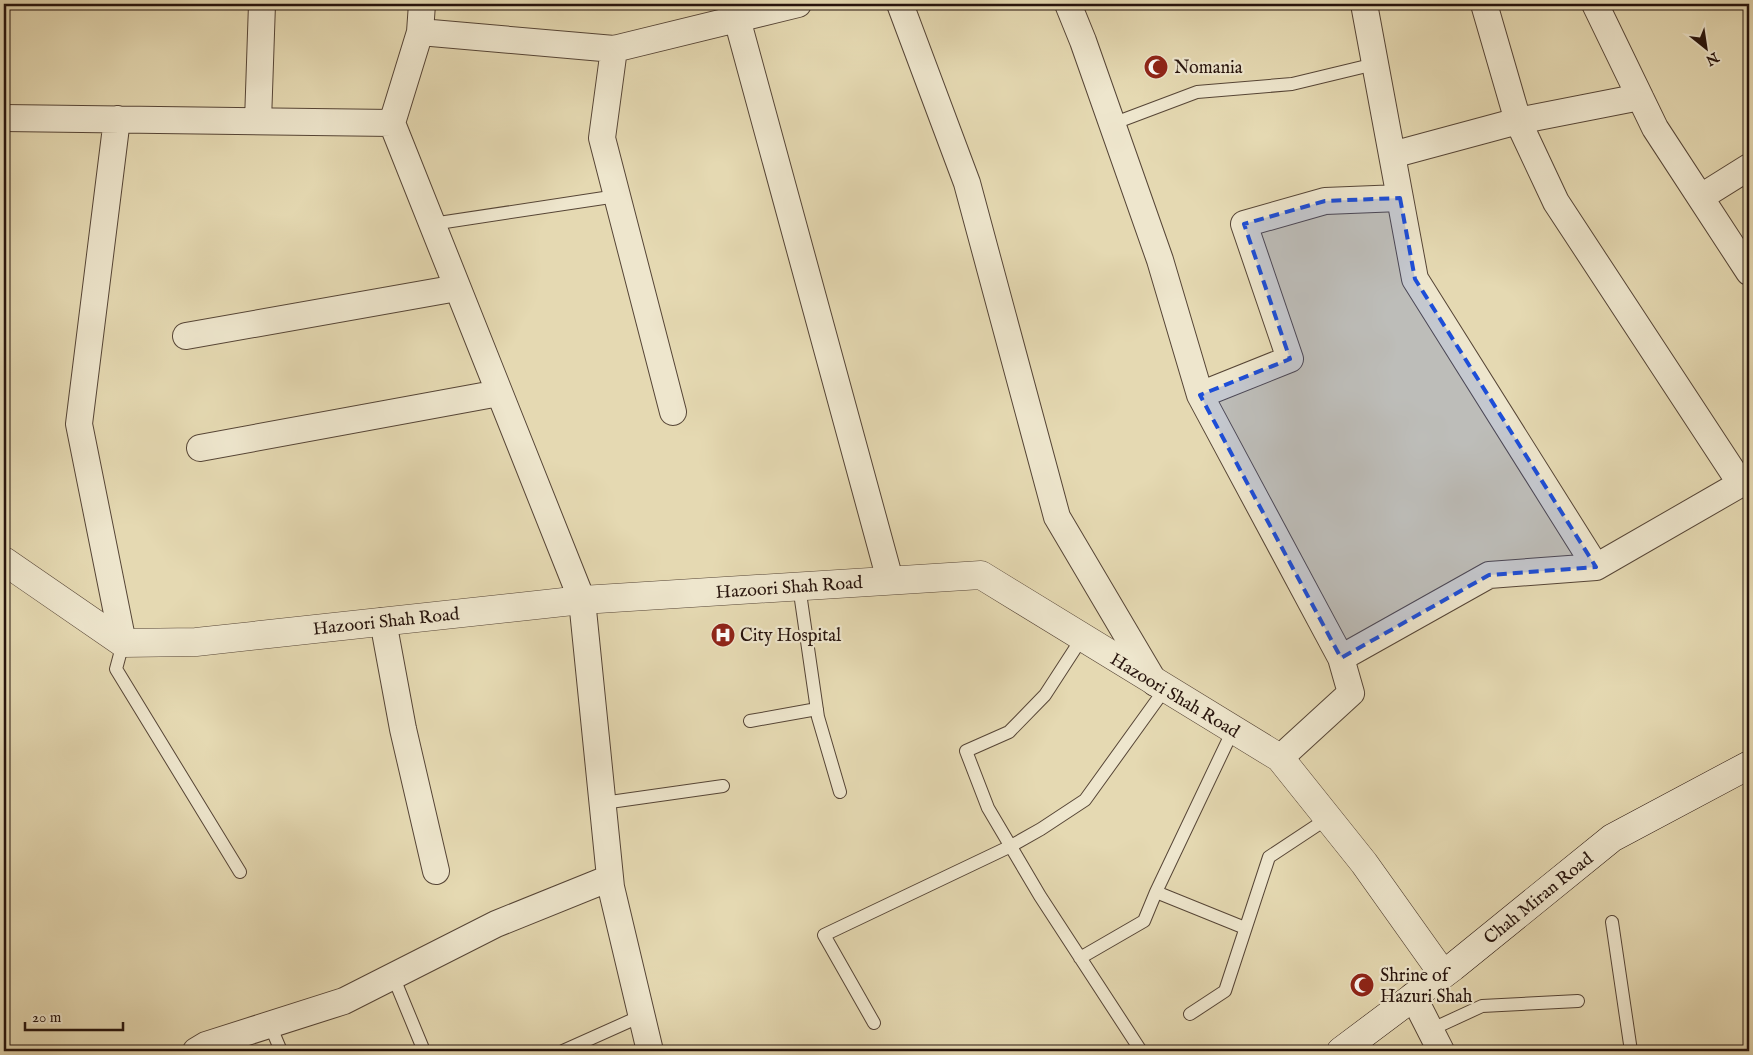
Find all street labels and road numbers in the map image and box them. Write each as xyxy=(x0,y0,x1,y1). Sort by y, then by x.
street label: Hazoori Shah Road xyxy=(715,572,864,605)
street label: Hazoori Shah Road xyxy=(312,603,461,642)
street label: Hazoori Shah Road xyxy=(1105,649,1244,744)
street label: Chah Miran Road xyxy=(1480,848,1599,950)

